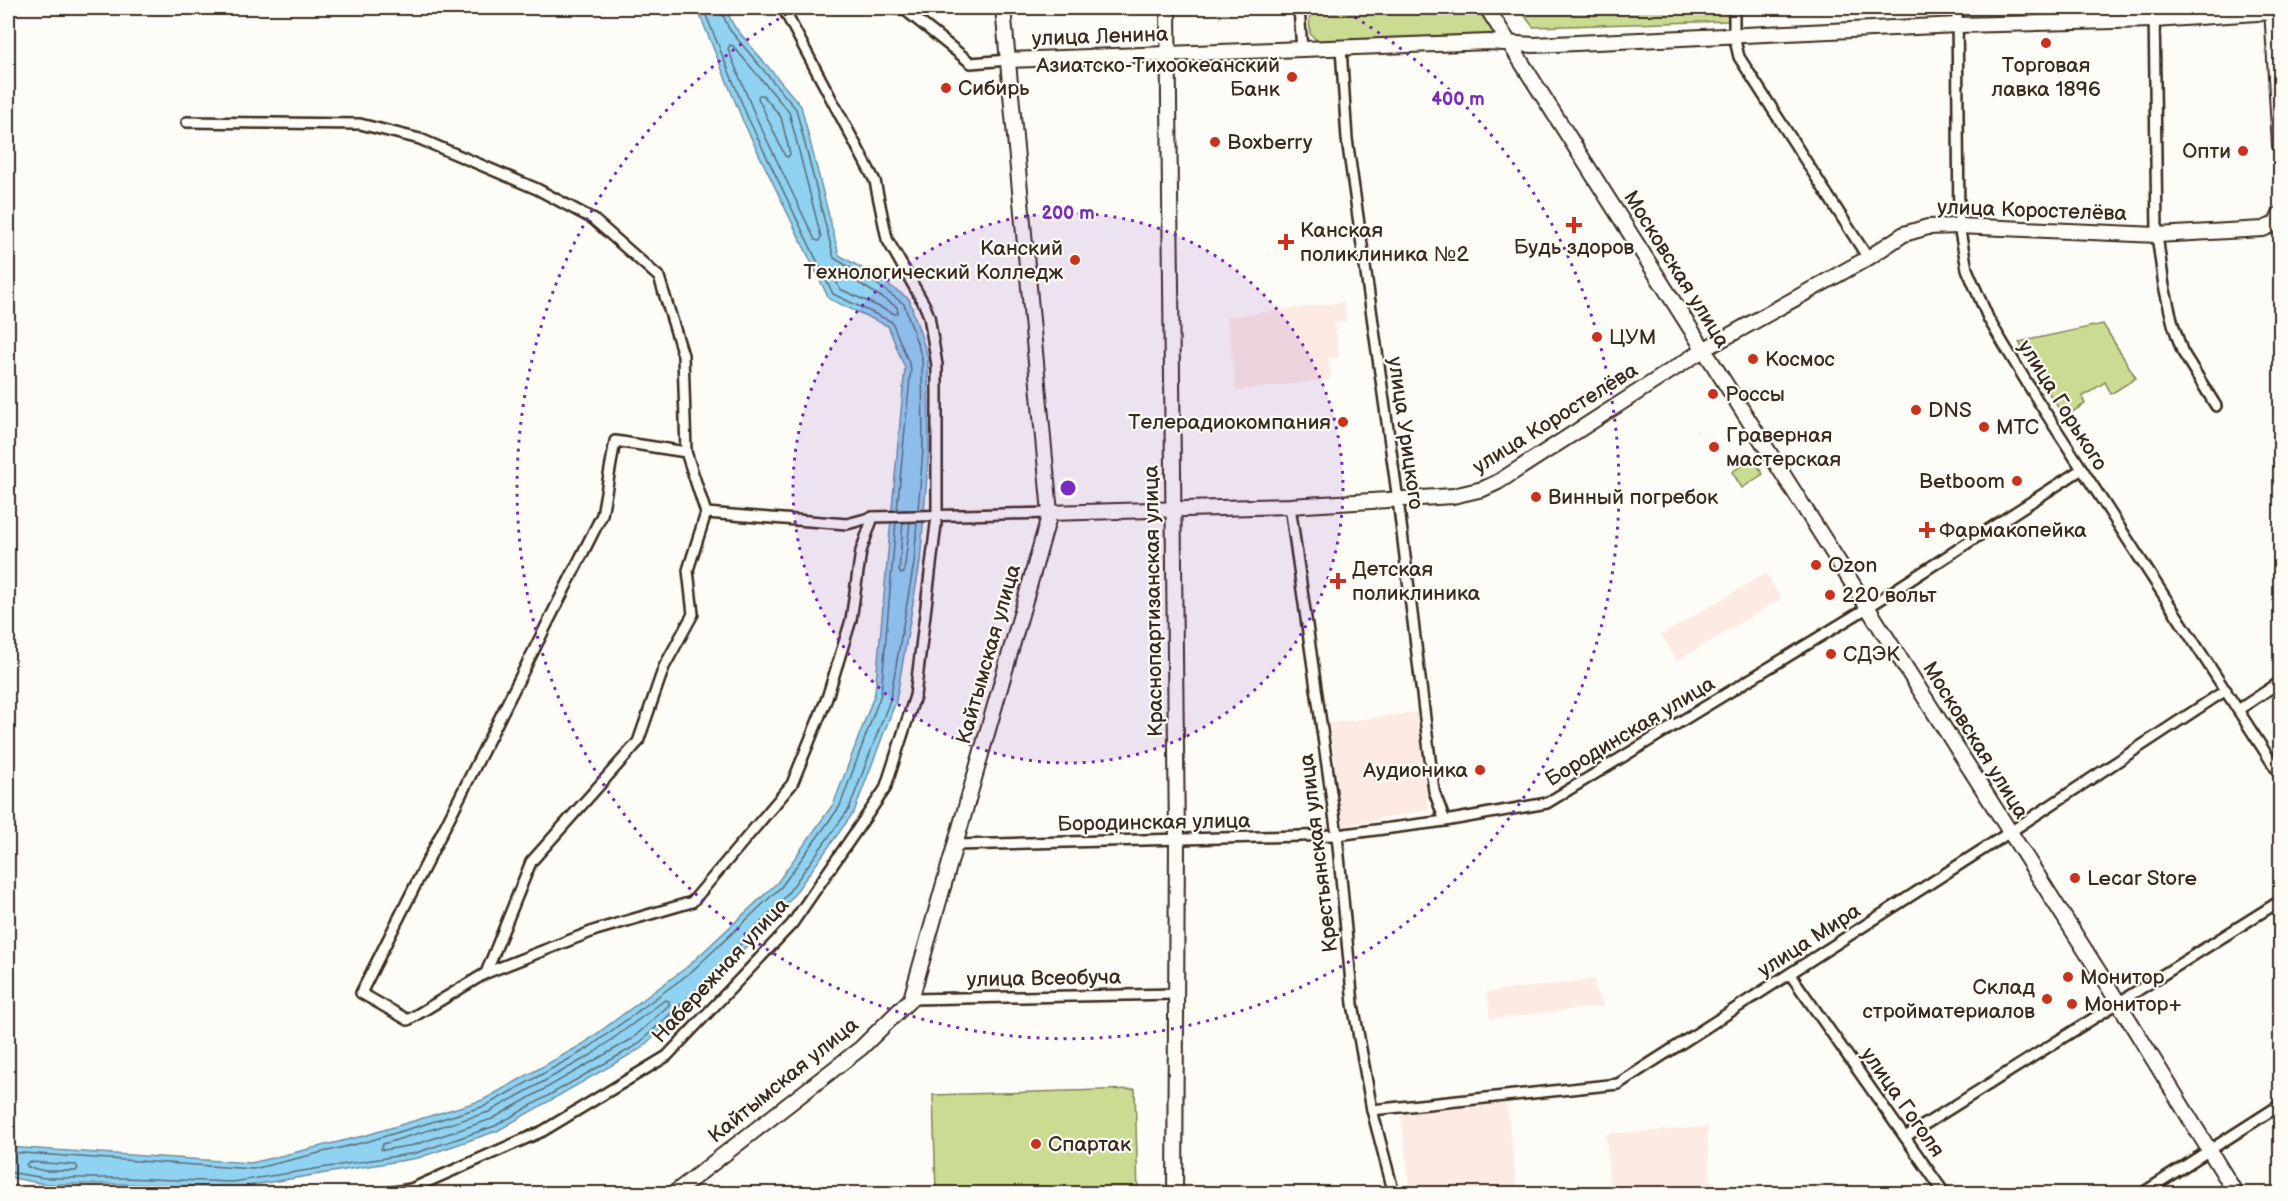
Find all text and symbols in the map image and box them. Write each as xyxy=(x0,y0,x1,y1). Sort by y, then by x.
street label: улица Ленина xyxy=(1031,22,1169,51)
marker: Торговая лавка 1896 xyxy=(2039,36,2053,50)
place label: Азиатско-Тихоокеанский Банк xyxy=(1035,53,1280,102)
place label: Торговая лавка 1896 xyxy=(1991,53,2101,102)
marker: Азиатско-Тихоокеанский Банк xyxy=(1285,70,1299,84)
place label: Сибирь xyxy=(958,76,1030,101)
marker: Сибирь xyxy=(939,81,953,95)
text: 400 m xyxy=(1431,89,1485,110)
place label: Boxberry xyxy=(1227,130,1313,155)
marker: Boxberry xyxy=(1208,135,1222,149)
place label: Опти xyxy=(2182,139,2231,164)
marker: Опти xyxy=(2236,144,2250,158)
street label: Московская улица xyxy=(1618,186,1735,353)
street label: улица Коростелёва xyxy=(1937,195,2128,226)
text: 200 m xyxy=(1041,203,1095,224)
place label: Канская поликлиника №2 xyxy=(1300,218,1469,267)
marker: Будь здоров xyxy=(1567,218,1581,232)
marker: Канская поликлиника №2 xyxy=(1277,233,1295,251)
place label: Будь здоров xyxy=(1514,235,1634,260)
place label: Канский Технологический Колледж xyxy=(804,236,1063,285)
marker: Канский Технологический Колледж xyxy=(1068,253,1082,267)
place label: ЦУМ xyxy=(1609,325,1656,350)
marker: ЦУМ xyxy=(1590,330,1604,344)
street label: улица Горького xyxy=(2012,335,2113,475)
place label: Космос xyxy=(1765,347,1835,372)
marker: Космос xyxy=(1746,352,1760,366)
street label: улица Урицкого xyxy=(1382,355,1429,511)
street label: улица Коростелёва xyxy=(1468,357,1643,479)
place label: Россы xyxy=(1725,382,1785,407)
marker: Россы xyxy=(1706,387,1720,401)
place label: DNS xyxy=(1928,398,1972,423)
marker: DNS xyxy=(1909,403,1923,417)
place label: Телерадиокомпания xyxy=(1128,410,1331,435)
marker: Телерадиокомпания xyxy=(1336,415,1350,429)
place label: МТС xyxy=(1996,415,2039,440)
marker: МТС xyxy=(1977,420,1991,434)
place label: Граверная мастерская xyxy=(1726,423,1841,472)
marker: Граверная мастерская xyxy=(1707,440,1721,454)
street label: Краснопартизанская улица xyxy=(1139,464,1168,737)
place label: Betboom xyxy=(1919,469,2005,494)
marker: Betboom xyxy=(2010,474,2024,488)
centre of rings xyxy=(1058,478,1078,498)
place label: Винный погребок xyxy=(1548,485,1718,510)
marker: Винный погребок xyxy=(1529,490,1543,504)
place label: Фармакопейка xyxy=(1939,518,2087,543)
marker: Фармакопейка xyxy=(1920,523,1934,537)
place label: Ozon xyxy=(1828,553,1877,578)
place label: Детская поликлиника xyxy=(1352,557,1481,606)
marker: Ozon xyxy=(1809,558,1823,572)
street label: Кайтымская улица xyxy=(951,561,1026,747)
marker: Детская поликлиника xyxy=(1329,572,1347,590)
place label: 220 вольт xyxy=(1842,583,1937,608)
marker: 220 вольт xyxy=(1823,588,1837,602)
place label: СДЭК xyxy=(1843,642,1900,667)
marker: СДЭК xyxy=(1824,647,1838,661)
street label: Московская улица xyxy=(1917,657,2034,824)
street label: Бородинская улица xyxy=(1541,671,1720,792)
street label: Крестьянская улица xyxy=(1294,752,1343,954)
place label: Аудионика xyxy=(1362,758,1469,783)
marker: Аудионика xyxy=(1473,763,1487,777)
street label: Бородинская улица xyxy=(1057,808,1251,837)
place label: Lecar Store xyxy=(2087,866,2197,891)
marker: Lecar Store xyxy=(2068,871,2082,885)
street label: Набережная улица xyxy=(647,892,794,1048)
street label: улица Мира xyxy=(1753,898,1866,983)
street label: улица Всеобуча xyxy=(967,965,1122,992)
place label: Монитор xyxy=(2080,965,2164,990)
marker: Монитор xyxy=(2061,970,2075,984)
place label: Склад стройматериалов xyxy=(1863,975,2035,1024)
marker: Склад стройматериалов xyxy=(2040,992,2054,1006)
place label: Монитор+ xyxy=(2084,992,2182,1017)
marker: Монитор+ xyxy=(2065,997,2079,1011)
street label: Кайтымская улица xyxy=(703,1012,864,1149)
street label: улица Гоголя xyxy=(1856,1043,1950,1162)
place label: Спартак xyxy=(1048,1132,1131,1157)
marker: Спартак xyxy=(1029,1137,1043,1151)

